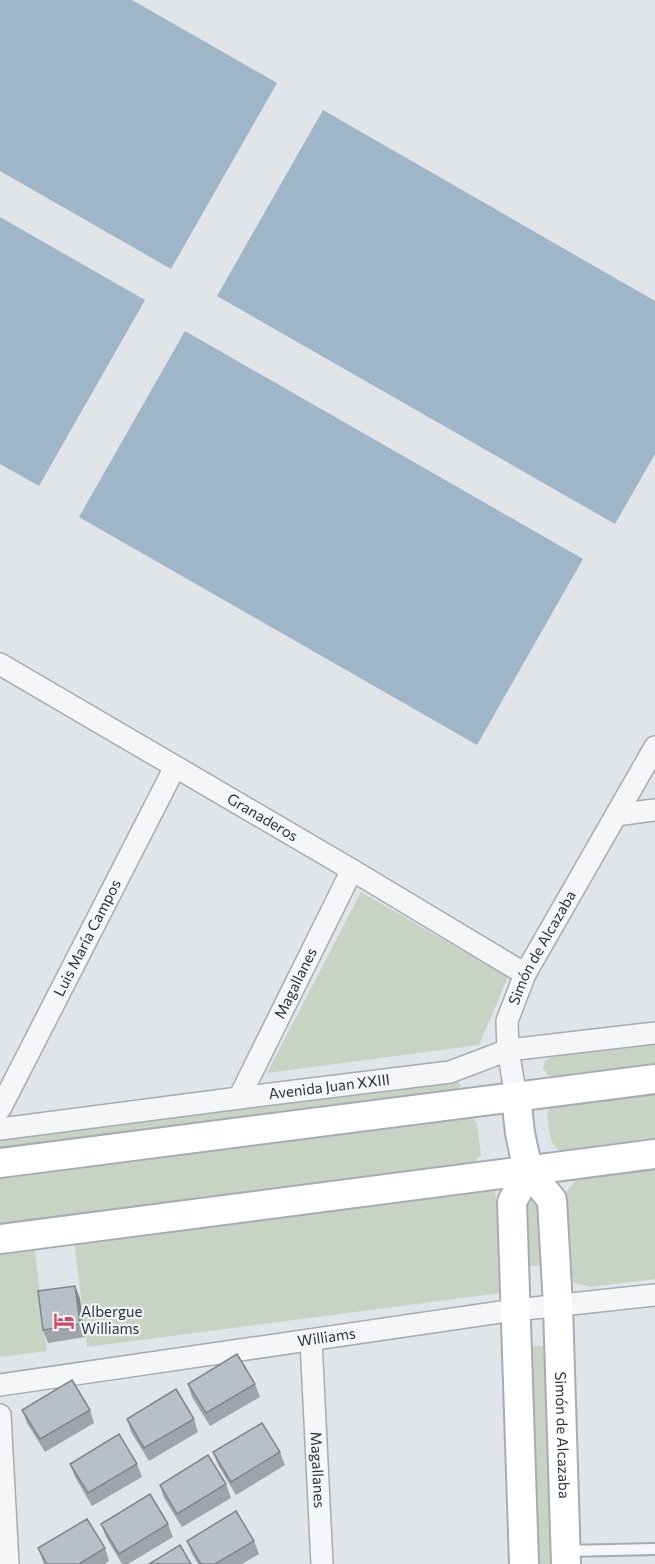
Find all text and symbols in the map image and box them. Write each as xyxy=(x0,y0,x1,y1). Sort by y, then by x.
street label: Granaderos xyxy=(224,789,302,845)
street label: Luis María Campos xyxy=(49,876,124,999)
street label: Simón de Alcazaba xyxy=(504,887,579,1007)
street label: Magallanes xyxy=(270,944,320,1021)
street label: Avenida Juan XXIII xyxy=(267,1069,391,1102)
place label: Albergue Williams xyxy=(81,1302,142,1337)
hotel icon: Albergue Williams xyxy=(52,1309,76,1333)
street label: Williams xyxy=(296,1323,357,1350)
street label: Simón de Alcazaba xyxy=(552,1371,574,1499)
street label: Magallanes xyxy=(308,1431,329,1509)

